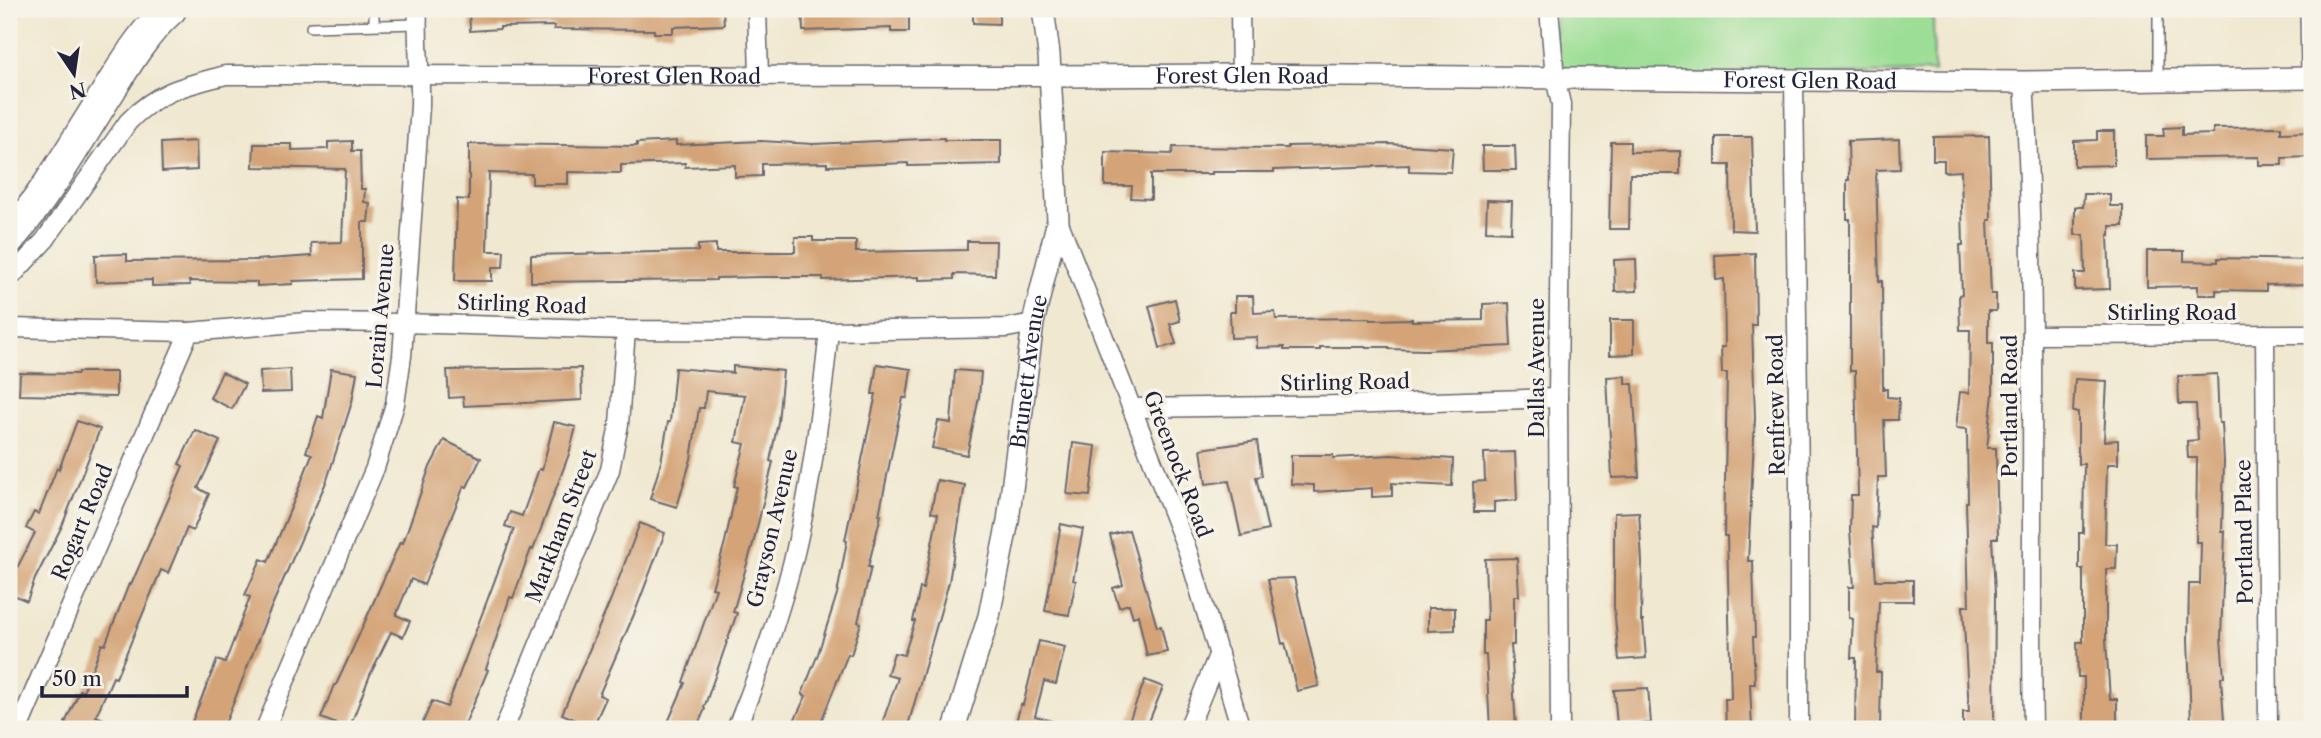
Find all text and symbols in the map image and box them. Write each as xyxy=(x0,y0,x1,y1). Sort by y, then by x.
north arrow xyxy=(38,38,108,108)
street label: Forest Glen Road xyxy=(1155,62,1329,88)
street label: Forest Glen Road xyxy=(587,63,761,88)
street label: Forest Glen Road xyxy=(1723,67,1897,93)
text: N xyxy=(67,77,88,103)
street label: Lorain Avenue xyxy=(361,242,399,390)
street label: Stirling Road xyxy=(457,289,587,319)
street label: Brunett Avenue xyxy=(1005,292,1052,450)
street label: Dallas Avenue xyxy=(1524,298,1549,438)
street label: Stirling Road xyxy=(2107,300,2237,325)
street label: Renfrew Road xyxy=(1762,334,1790,476)
street label: Portland Road xyxy=(1997,334,2022,478)
street label: Stirling Road xyxy=(1280,368,1410,396)
street label: Greenock Road xyxy=(1139,387,1218,541)
street label: Markham Street xyxy=(520,445,602,606)
street label: Grayson Avenue xyxy=(742,446,802,610)
street label: Portland Place xyxy=(2230,459,2258,605)
street label: Rogart Road xyxy=(46,460,118,584)
scale bar xyxy=(42,654,187,698)
text: 50 m xyxy=(52,666,102,691)

